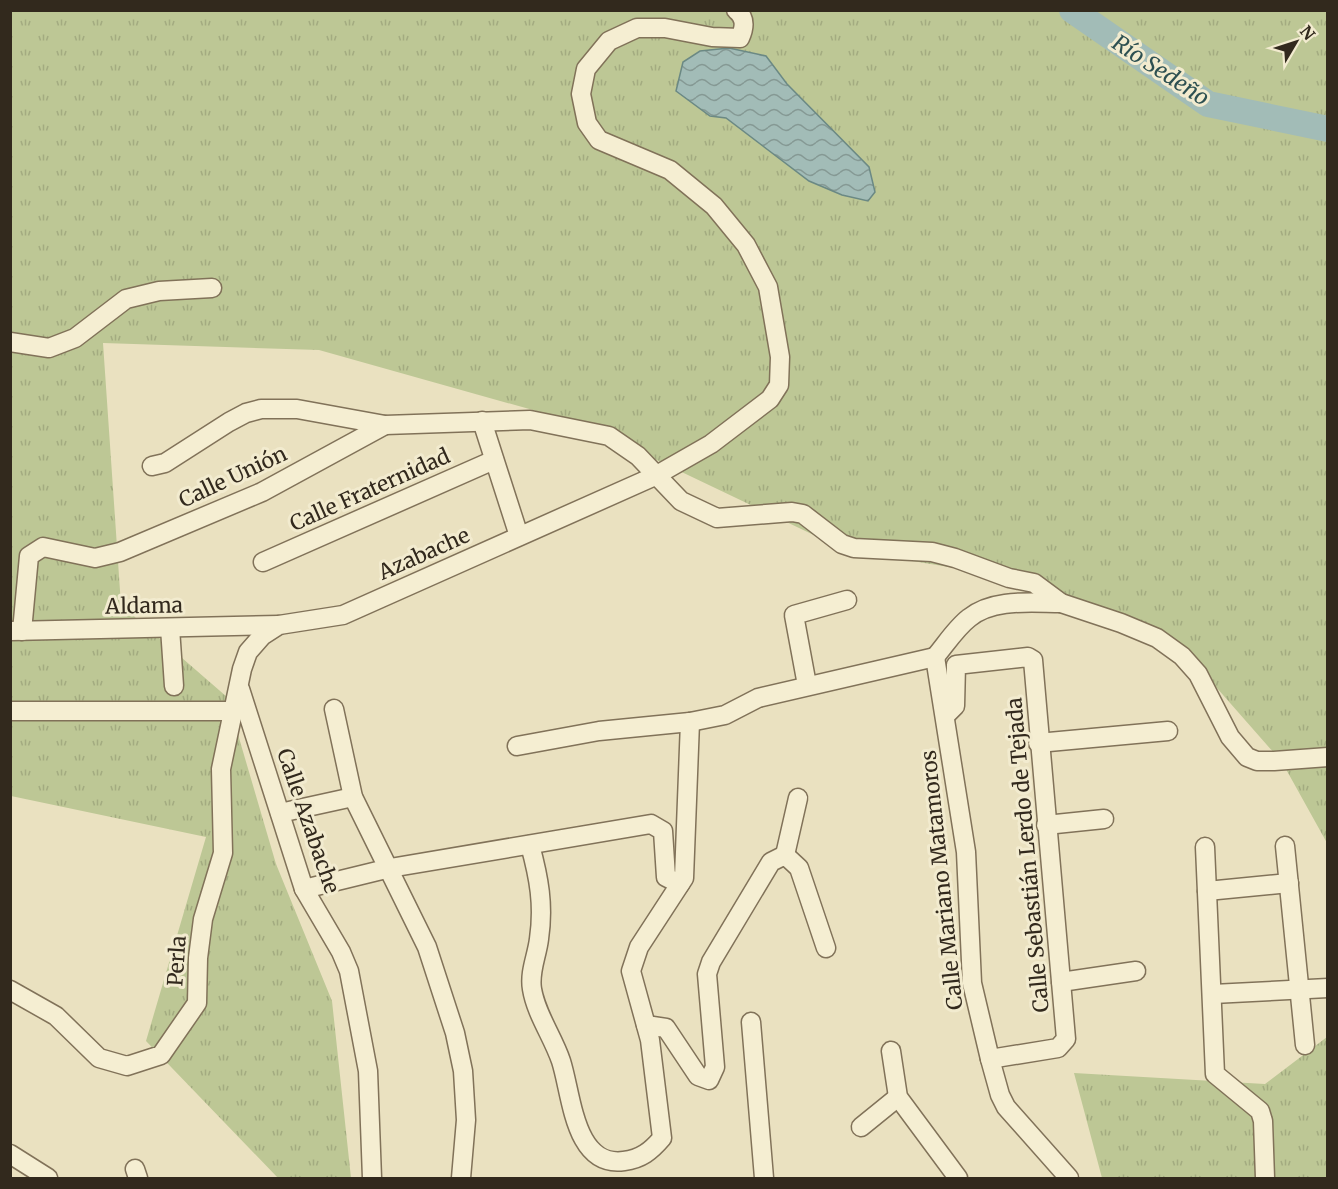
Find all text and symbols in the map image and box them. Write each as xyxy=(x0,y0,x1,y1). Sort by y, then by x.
north arrow xyxy=(1266,12,1326,72)
text: N xyxy=(1296,21,1320,44)
water label: Río Sedeño xyxy=(1107,28,1215,112)
street label: Calle Unión xyxy=(174,440,291,513)
street label: Calle Fraternidad xyxy=(286,442,454,537)
street label: Azabache xyxy=(373,521,474,586)
street label: Aldama xyxy=(104,591,183,620)
street label: Calle Sebastián Lerdo de Tejada xyxy=(1000,696,1055,1014)
street label: Calle Azabache xyxy=(271,745,346,897)
street label: Calle Mariano Matamoros xyxy=(914,749,969,1011)
street label: Perla xyxy=(161,935,192,987)

